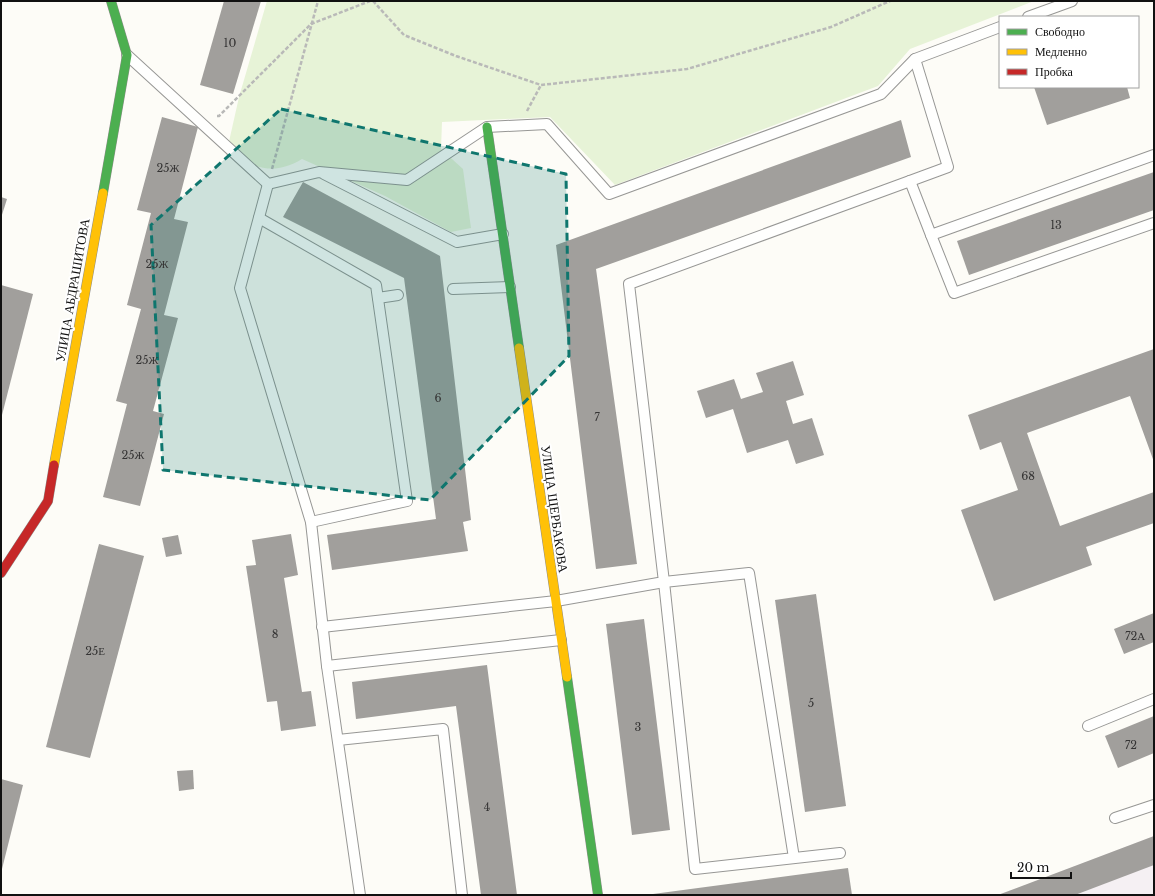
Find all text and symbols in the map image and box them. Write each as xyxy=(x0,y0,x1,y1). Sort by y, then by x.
legend xyxy=(999,16,1139,88)
text: Свободно xyxy=(1035,24,1085,39)
house number: 10 xyxy=(224,36,237,50)
text: Медленно xyxy=(1035,44,1087,59)
text: Пробка xyxy=(1035,64,1073,79)
house number: 25Ж xyxy=(157,161,180,175)
street label: УЛИЦА АБДРАШИТОВА xyxy=(51,216,94,363)
house number: 13 xyxy=(1050,218,1062,232)
house number: 25Ж xyxy=(146,257,169,271)
house number: 25Ж xyxy=(136,353,159,367)
house number: 6 xyxy=(434,391,442,405)
house number: 7 xyxy=(594,410,600,424)
street label: УЛИЦА ЩЕРБАКОВА xyxy=(537,444,572,574)
house number: 25Ж xyxy=(122,448,145,462)
house number: 68 xyxy=(1021,469,1035,483)
house number: 8 xyxy=(272,627,278,641)
house number: 72А xyxy=(1125,629,1145,643)
house number: 25Е xyxy=(85,644,105,658)
house number: 5 xyxy=(808,696,814,710)
house number: 3 xyxy=(635,720,642,734)
house number: 72 xyxy=(1125,738,1137,752)
house number: 4 xyxy=(484,800,490,814)
scale bar xyxy=(1011,854,1071,880)
text: 20 m xyxy=(1017,860,1049,875)

